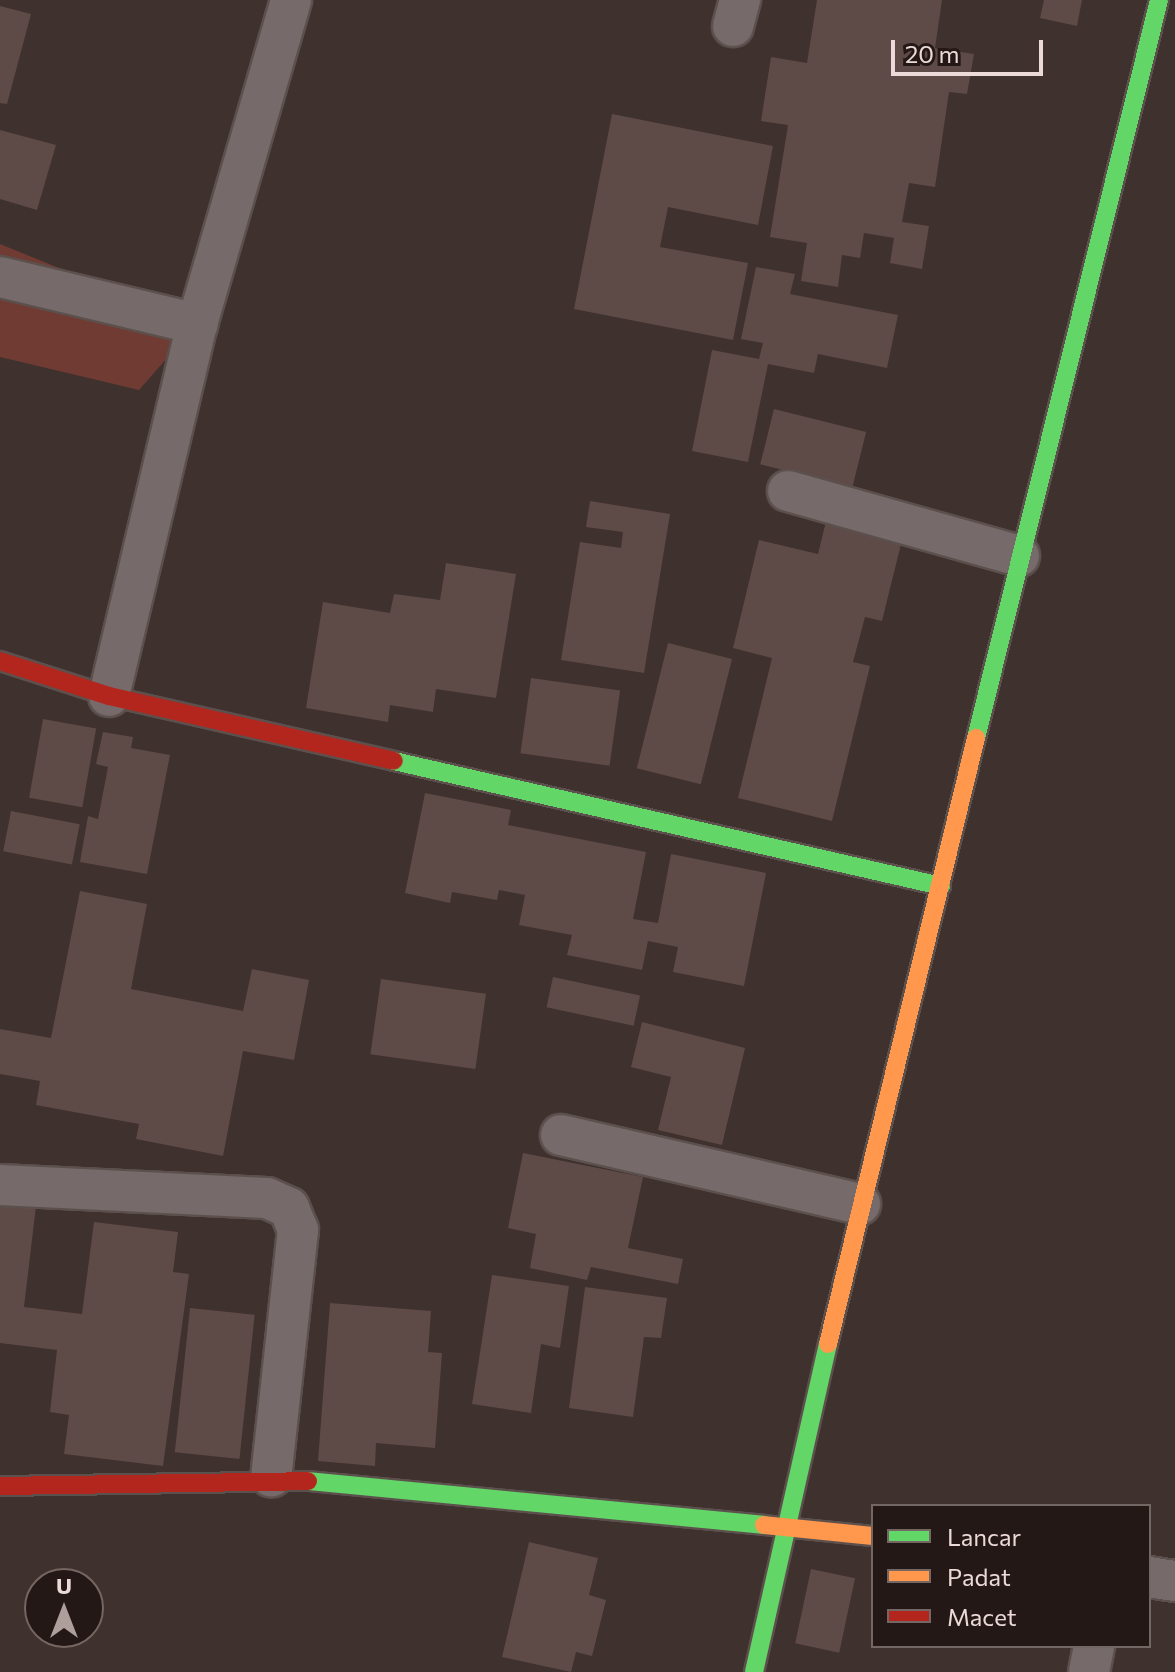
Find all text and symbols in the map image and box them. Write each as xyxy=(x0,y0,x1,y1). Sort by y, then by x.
scale bar xyxy=(895,24,1047,74)
text: 20 m xyxy=(905,39,959,68)
legend xyxy=(871,1504,1151,1648)
text: Lancar xyxy=(947,1522,1021,1551)
text: Padat xyxy=(947,1562,1011,1591)
north arrow xyxy=(24,1568,104,1648)
text: U xyxy=(56,1572,72,1599)
text: Macet xyxy=(947,1602,1017,1631)

